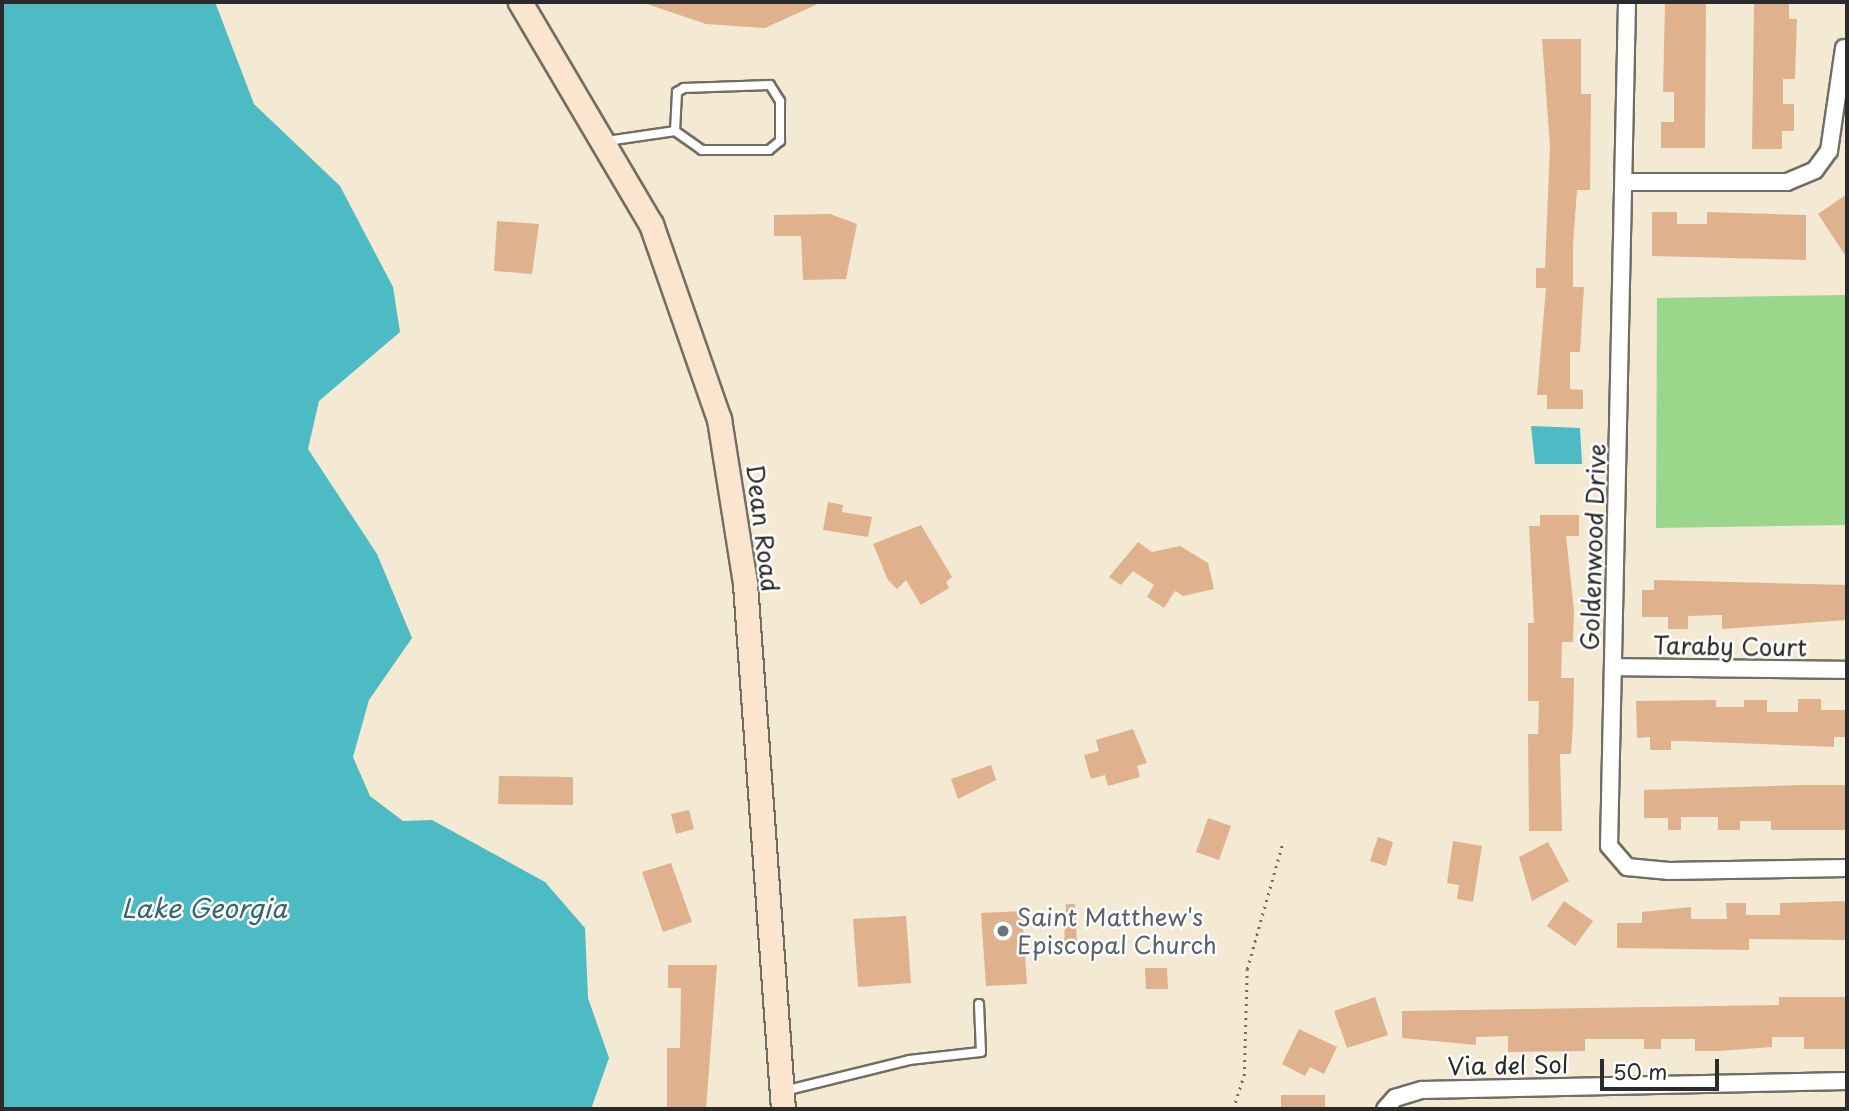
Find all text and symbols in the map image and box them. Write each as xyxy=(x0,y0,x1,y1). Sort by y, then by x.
street label: Goldenwood Drive xyxy=(1575,442,1611,652)
street label: Dean Road xyxy=(741,463,785,593)
street label: Taraby Court xyxy=(1653,630,1807,662)
water label: Lake Georgia xyxy=(120,892,288,924)
place label: Saint Matthew's Episcopal Church xyxy=(1017,903,1216,959)
marker: Saint Matthew's Episcopal Church xyxy=(995,923,1011,939)
scale bar xyxy=(1604,1044,1723,1088)
street label: Via del Sol xyxy=(1447,1050,1569,1080)
text: 50 m xyxy=(1613,1055,1667,1087)

